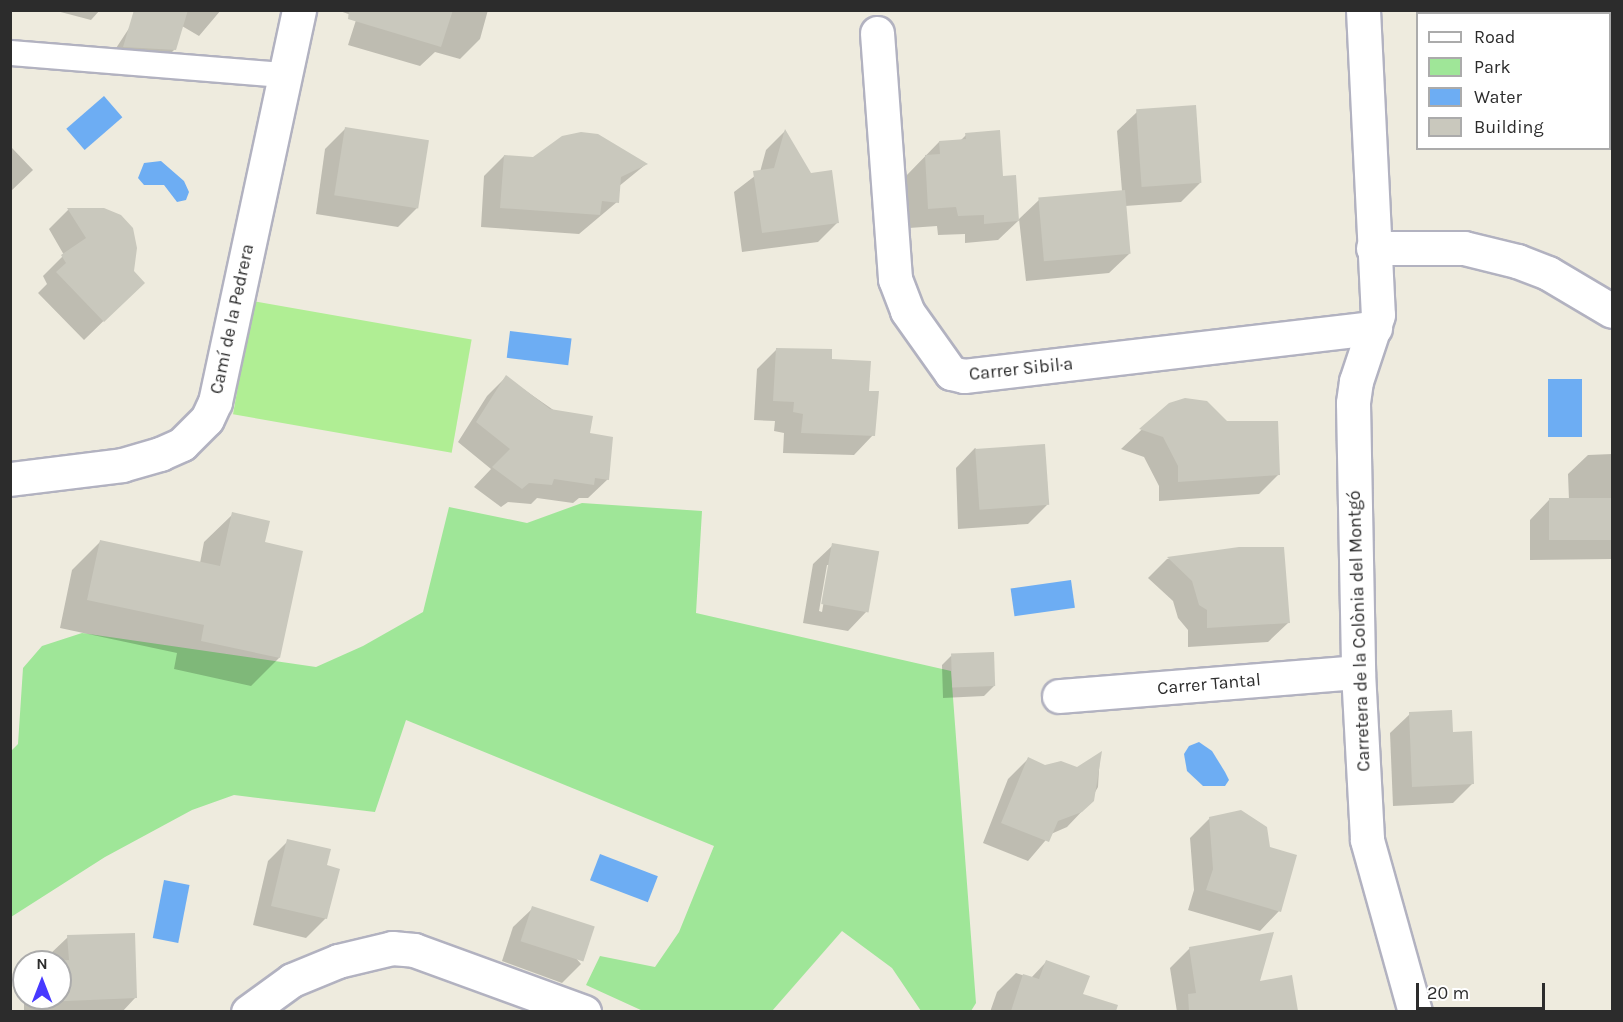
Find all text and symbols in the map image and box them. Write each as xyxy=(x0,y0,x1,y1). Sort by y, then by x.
legend xyxy=(1416,12,1611,150)
text: Road xyxy=(1474,26,1515,48)
text: Park xyxy=(1474,56,1511,78)
text: Water xyxy=(1474,86,1522,108)
text: Building xyxy=(1474,116,1544,138)
street label: Camí de la Pedrera xyxy=(206,242,258,396)
street label: Carrer Sibil·a xyxy=(968,353,1074,385)
street label: Carretera de la Colònia del Montgó xyxy=(1343,490,1375,772)
street label: Carrer Tantal xyxy=(1156,669,1262,699)
north arrow xyxy=(12,950,72,1010)
text: N xyxy=(36,954,48,973)
scale bar xyxy=(1419,971,1548,1009)
text: 20 m xyxy=(1427,982,1469,1004)

